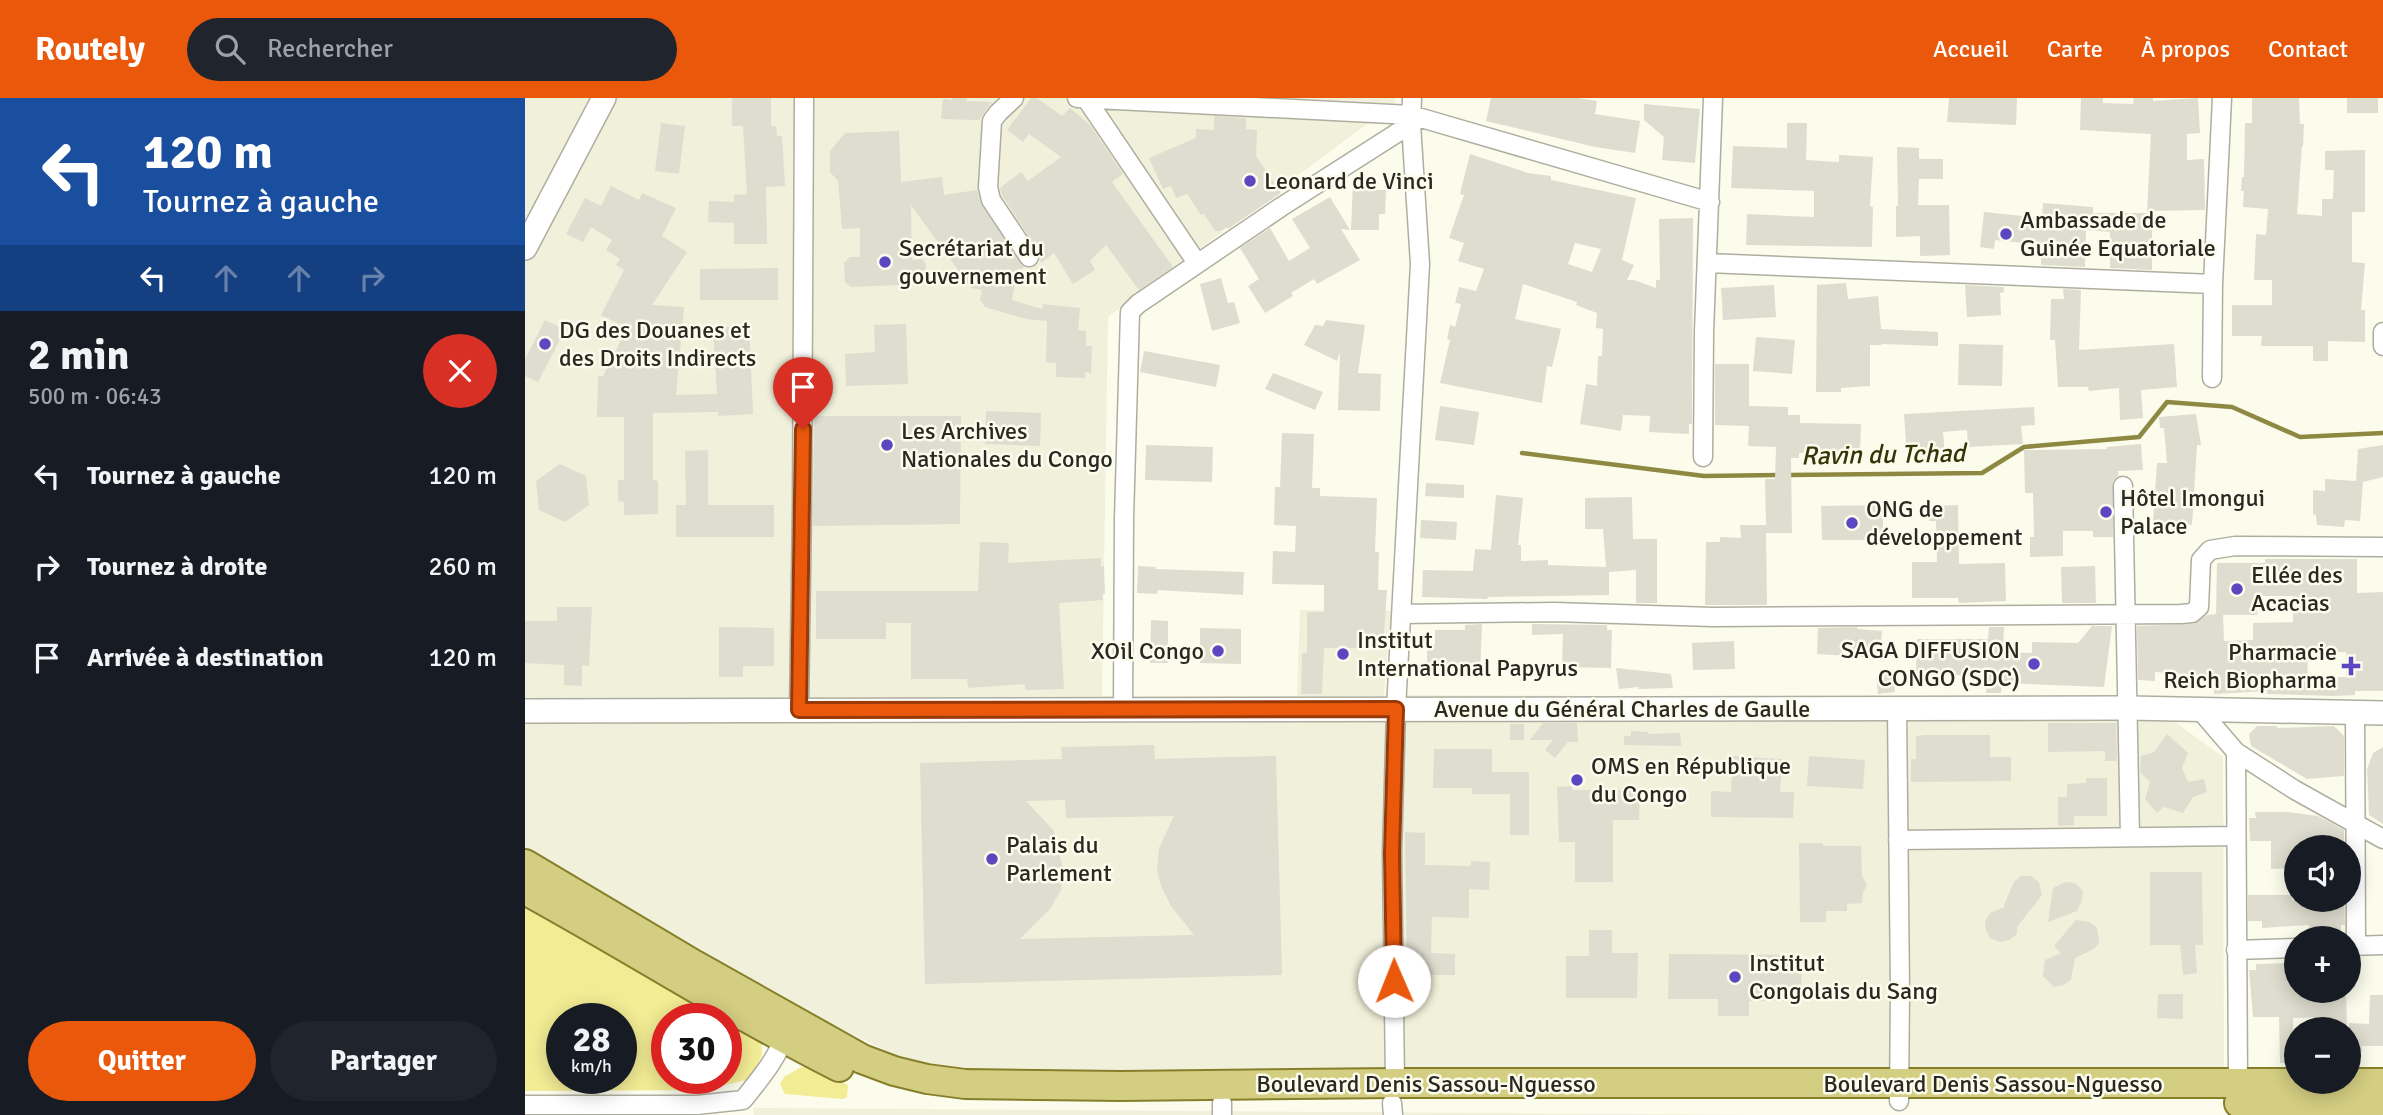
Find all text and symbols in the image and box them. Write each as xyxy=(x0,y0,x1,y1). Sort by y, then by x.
search box xyxy=(187,18,677,81)
text: Routely xyxy=(35,29,145,70)
icon: search xyxy=(211,30,249,68)
text: Rechercher xyxy=(267,33,393,65)
text: Accueil xyxy=(1933,34,2009,64)
text: Carte xyxy=(2047,34,2103,64)
text: À propos xyxy=(2141,34,2230,64)
text: Contact xyxy=(2268,34,2348,64)
text: 120 m xyxy=(143,122,273,182)
icon: left xyxy=(28,126,119,217)
place label: Leonard de Vinci xyxy=(1264,166,1434,196)
marker: Leonard de Vinci xyxy=(1242,173,1258,189)
text: Tournez à gauche xyxy=(143,182,379,221)
place label: Ambassade de Guinée Equatoriale xyxy=(2020,205,2216,263)
marker: Ambassade de Guinée Equatoriale xyxy=(1998,226,2014,242)
place label: Secrétariat du gouvernement xyxy=(899,233,1046,291)
marker: Secrétariat du gouvernement xyxy=(877,254,893,270)
icon: left xyxy=(134,259,172,297)
icon: ahead xyxy=(207,259,245,297)
icon: ahead xyxy=(280,259,318,297)
icon: right xyxy=(353,259,391,297)
place label: DG des Douanes et des Droits Indirects xyxy=(559,315,756,373)
text: 2 min xyxy=(28,330,129,381)
button: close xyxy=(423,334,497,408)
marker: DG des Douanes et des Droits Indirects xyxy=(537,336,553,352)
pin xyxy=(773,357,833,429)
icon: arrive xyxy=(784,368,822,406)
text: 500 m · 06:43 xyxy=(28,382,162,411)
place label: Les Archives Nationales du Congo xyxy=(901,416,1113,474)
marker: Les Archives Nationales du Congo xyxy=(879,437,895,453)
water label: Ravin du Tchad xyxy=(1801,438,1969,472)
icon: left xyxy=(28,457,66,495)
text: Tournez à gauche xyxy=(87,460,281,492)
text: 120 m xyxy=(428,460,497,492)
place label: Hôtel Imongui Palace xyxy=(2120,483,2265,541)
place label: ONG de développement xyxy=(1866,494,2022,552)
marker: Hôtel Imongui Palace xyxy=(2098,504,2114,520)
marker: ONG de développement xyxy=(1844,515,1860,531)
icon: right xyxy=(28,548,66,586)
text: Tournez à droite xyxy=(87,551,267,583)
text: 260 m xyxy=(428,551,497,583)
place label: Ellée des Acacias xyxy=(2251,560,2343,618)
marker: Ellée des Acacias xyxy=(2229,581,2245,597)
place label: Institut International Papyrus xyxy=(1357,625,1578,683)
place label: SAGA DIFFUSION CONGO (SDC) xyxy=(1841,635,2020,693)
place label: XOil Congo xyxy=(1091,636,1204,666)
place label: Pharmacie Reich Biopharma xyxy=(2163,637,2337,695)
icon: arrive xyxy=(28,639,66,677)
text: Arrivée à destination xyxy=(87,642,324,674)
text: 120 m xyxy=(428,642,497,674)
marker: XOil Congo xyxy=(1210,643,1226,659)
marker: Institut International Papyrus xyxy=(1335,646,1351,662)
marker: SAGA DIFFUSION CONGO (SDC) xyxy=(2026,656,2042,672)
marker: Pharmacie Reich Biopharma xyxy=(2343,658,2359,674)
street label: Avenue du Général Charles de Gaulle xyxy=(1434,694,1810,724)
place label: OMS en République du Congo xyxy=(1591,751,1791,809)
marker: OMS en République du Congo xyxy=(1569,772,1585,788)
place label: Palais du Parlement xyxy=(1006,830,1112,888)
map controls xyxy=(2284,835,2361,1094)
button: sound xyxy=(2284,835,2361,912)
marker: Palais du Parlement xyxy=(984,851,1000,867)
button: + xyxy=(2284,926,2361,1003)
position arrow xyxy=(1357,944,1431,1018)
place label: Institut Congolais du Sang xyxy=(1749,948,1938,1006)
marker: Institut Congolais du Sang xyxy=(1727,969,1743,985)
speed limit sign: 30 xyxy=(651,1003,742,1094)
button: − xyxy=(2284,1017,2361,1094)
text: 28 xyxy=(573,1018,610,1061)
button: Quitter xyxy=(28,1021,256,1101)
button: Partager xyxy=(270,1021,497,1101)
text: km/h xyxy=(571,1055,612,1077)
street label: Boulevard Denis Sassou-Nguesso xyxy=(1256,1069,1596,1099)
street label: Boulevard Denis Sassou-Nguesso xyxy=(1823,1069,2163,1099)

